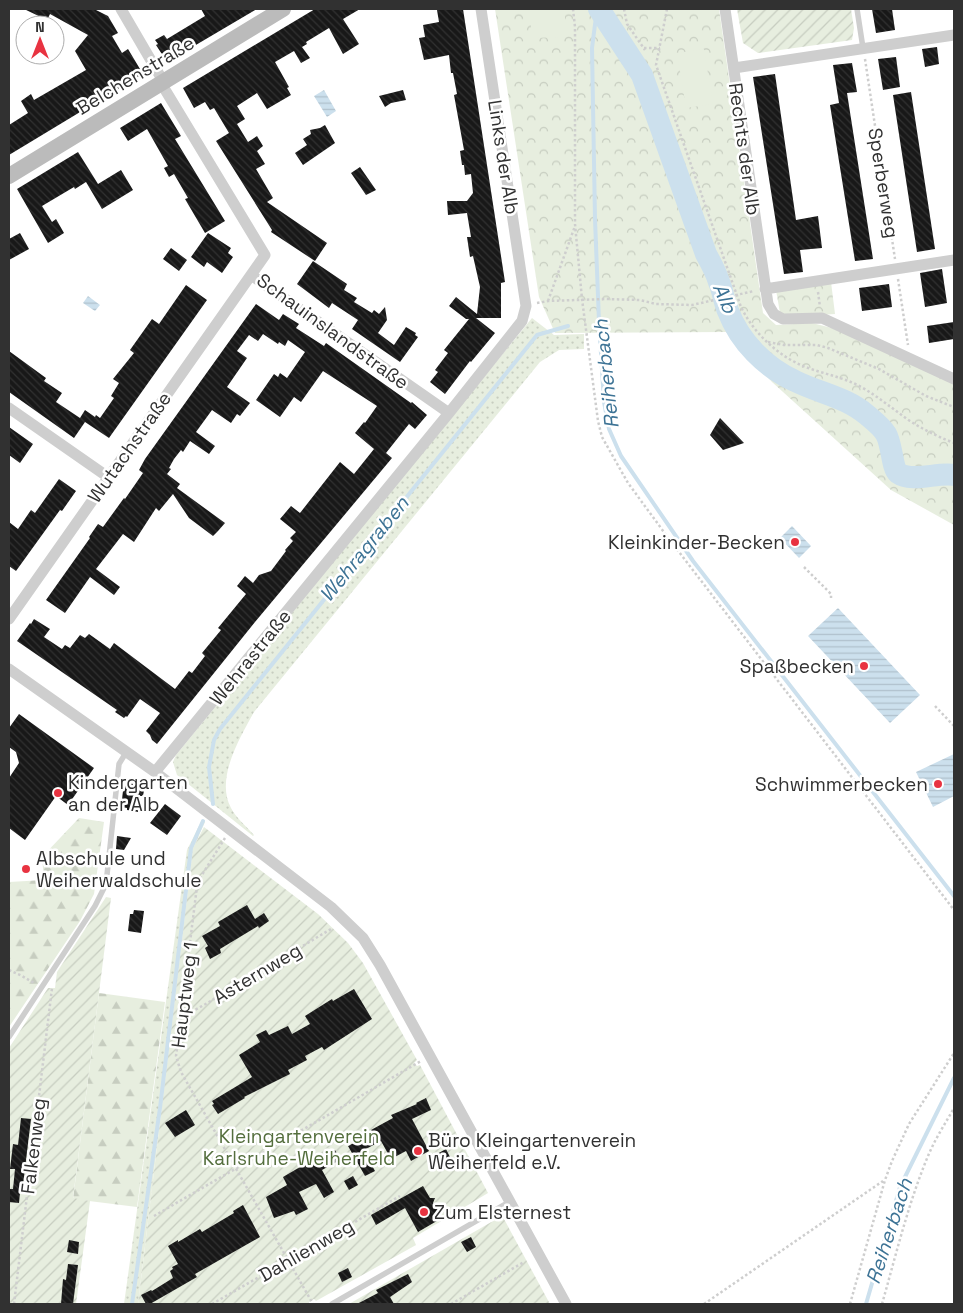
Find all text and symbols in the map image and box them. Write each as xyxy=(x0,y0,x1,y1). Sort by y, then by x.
north arrow xyxy=(15,15,65,65)
text: N xyxy=(35,18,45,36)
street label: Belchenstraße xyxy=(71,30,199,121)
street label: Rechts der Alb xyxy=(723,81,766,217)
street label: Links der Alb xyxy=(482,98,525,216)
street label: Sperberweg xyxy=(862,126,905,240)
street label: Schauinslandstraße xyxy=(252,268,414,395)
water label: Alb xyxy=(707,279,743,318)
water label: Reiherbach xyxy=(587,318,625,430)
street label: Wutachstraße xyxy=(82,387,177,508)
water label: Wehragraben xyxy=(314,490,415,607)
place label: Kleinkinder-Becken xyxy=(608,530,785,555)
marker: Kleinkinder-Becken xyxy=(789,536,801,548)
street label: Wehrastraße xyxy=(204,604,297,710)
place label: Spaßbecken xyxy=(740,654,854,679)
marker: Spaßbecken xyxy=(858,660,870,672)
place label: Kindergarten an der Alb xyxy=(68,770,188,817)
place label: Schwimmerbecken xyxy=(755,772,928,797)
marker: Schwimmerbecken xyxy=(932,778,944,790)
marker: Kindergarten an der Alb xyxy=(52,787,64,799)
place label: Albschule und Weiherwaldschule xyxy=(36,846,202,893)
marker: Albschule und Weiherwaldschule xyxy=(20,863,32,875)
street label: Asternweg xyxy=(209,937,306,1010)
street label: Hauptweg 1 xyxy=(166,941,203,1050)
street label: Falkenweg xyxy=(15,1097,52,1196)
park label: Kleingartenverein Karlsruhe-Weiherfeld xyxy=(203,1124,395,1171)
place label: Büro Kleingartenverein Weiherfeld e.V. xyxy=(428,1128,636,1175)
marker: Büro Kleingartenverein Weiherfeld e.V. xyxy=(412,1145,424,1157)
water label: Reiherbach xyxy=(860,1174,918,1287)
place label: Zum Elsternest xyxy=(434,1200,571,1225)
marker: Zum Elsternest xyxy=(418,1206,430,1218)
street label: Dahlienweg xyxy=(254,1213,358,1288)

